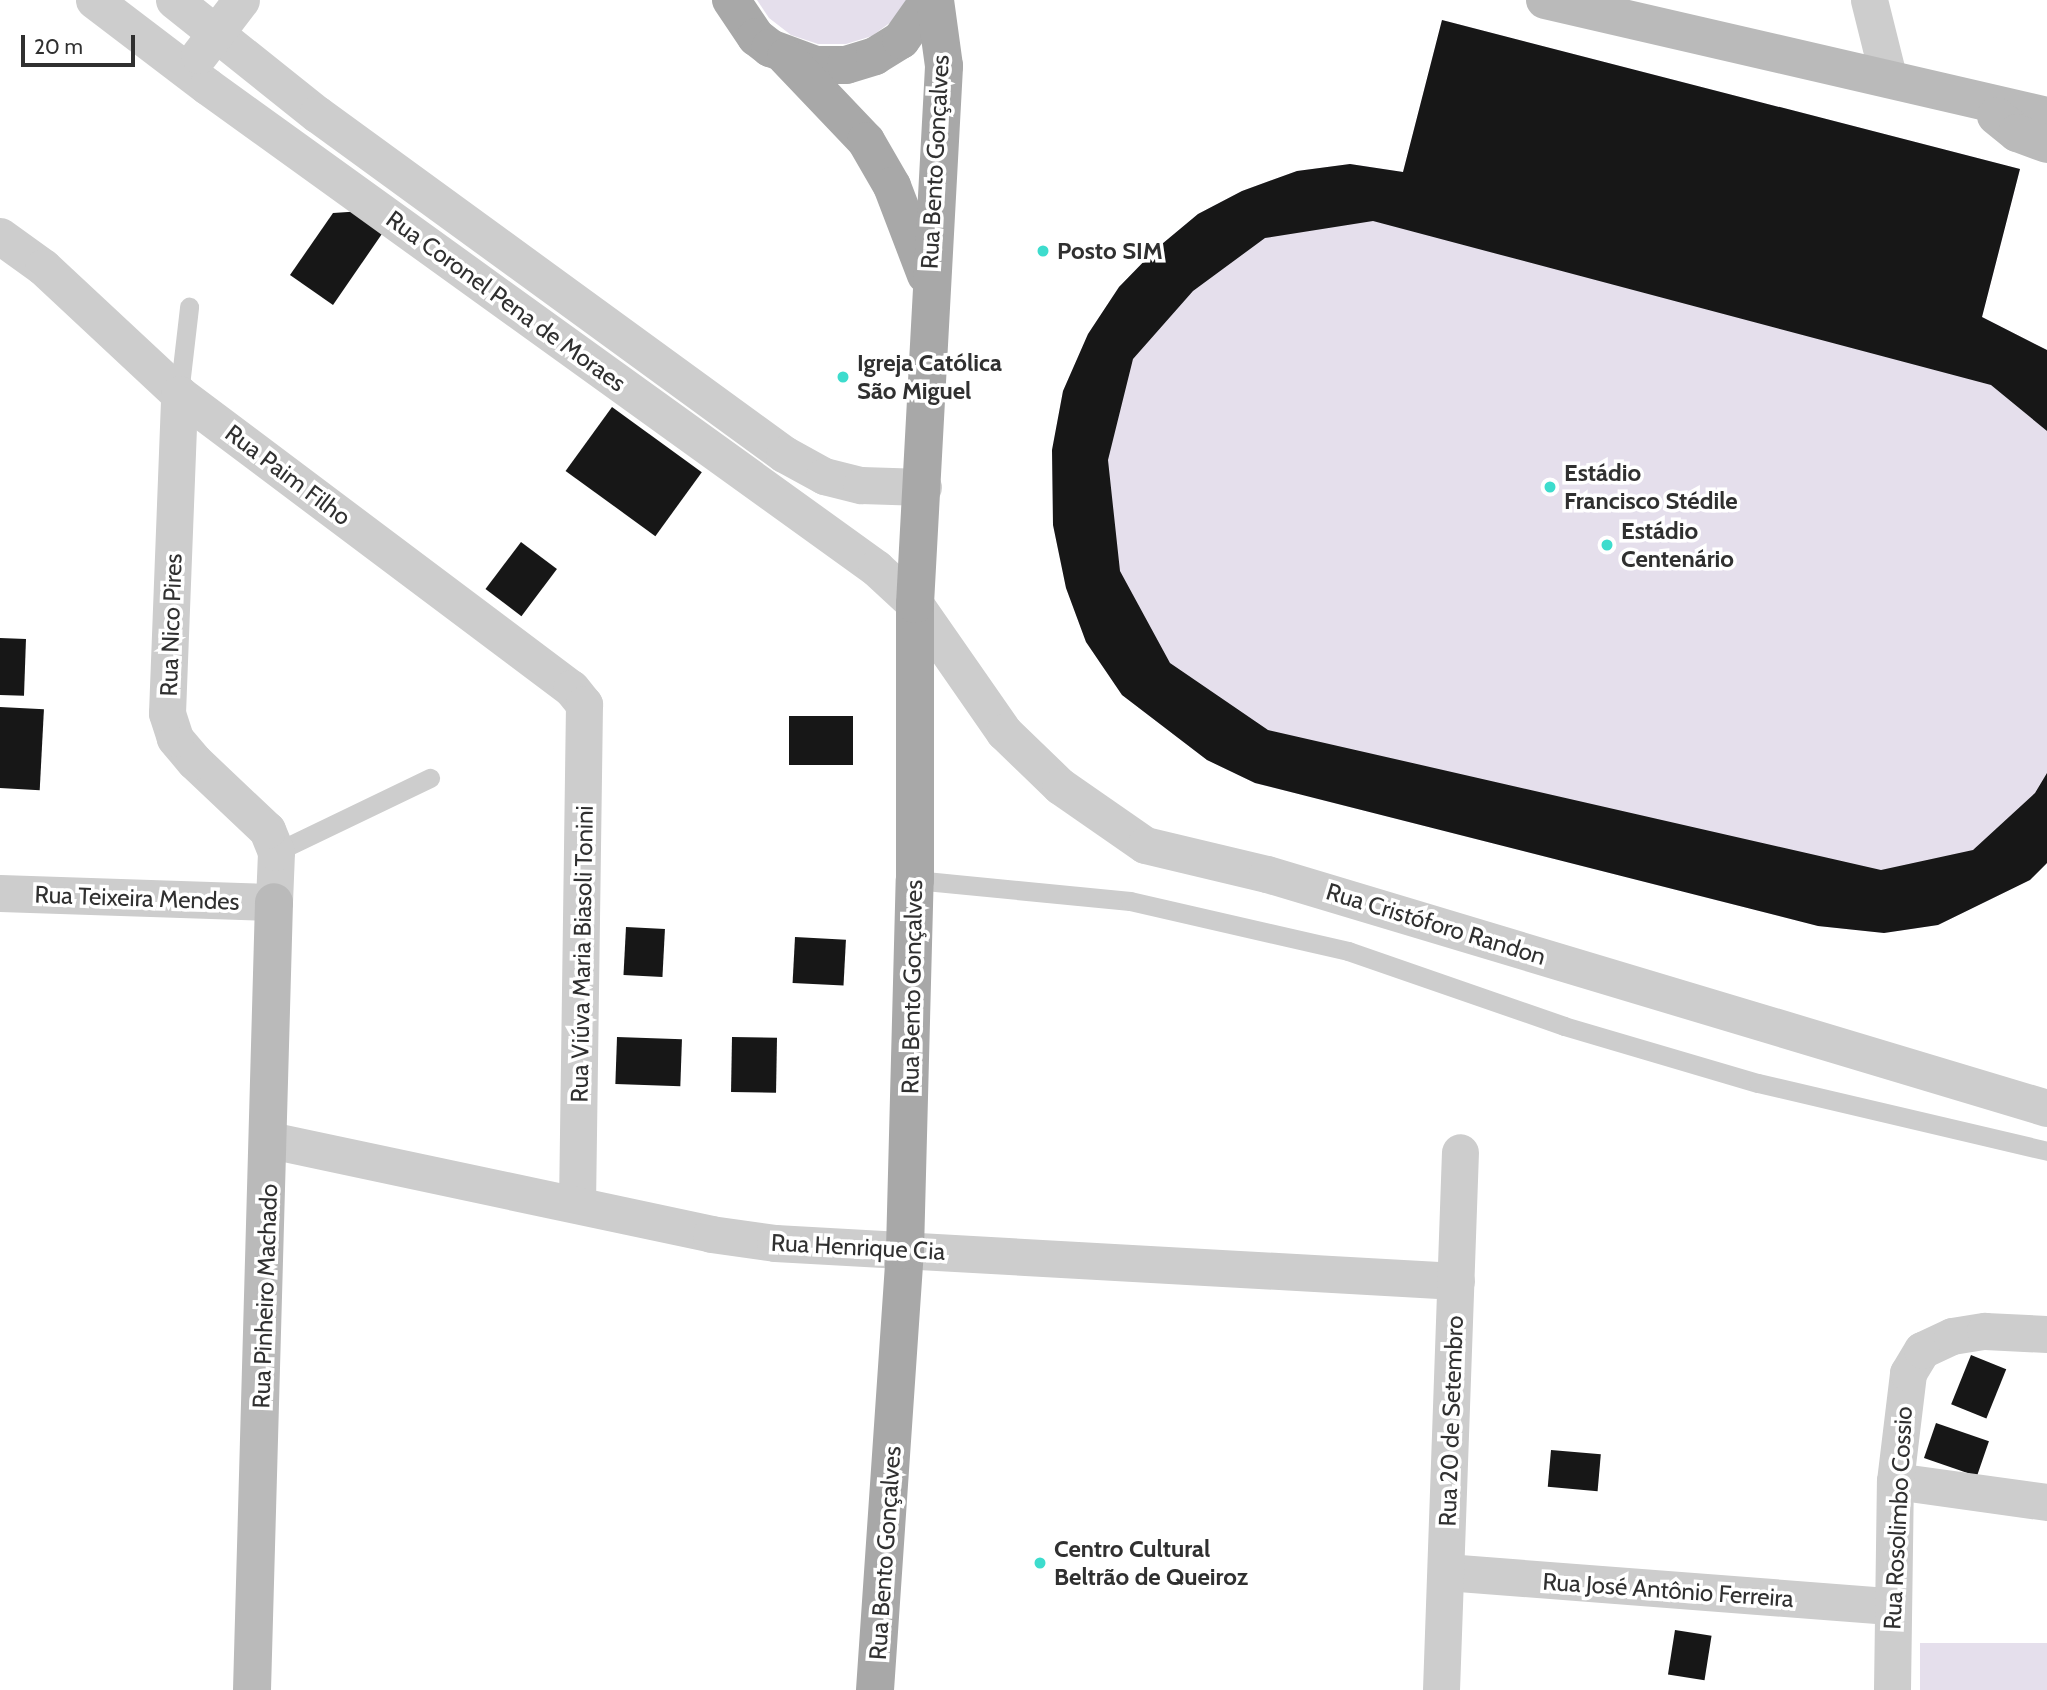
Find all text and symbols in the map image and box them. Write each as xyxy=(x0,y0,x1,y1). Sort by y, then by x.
scale bar xyxy=(24,21,138,65)
text: 20 m xyxy=(34,34,83,59)
street label: Rua Bento Gonçalves xyxy=(915,54,955,270)
street label: Rua Coronel Pena de Moraes xyxy=(381,204,631,398)
place label: Posto SIM xyxy=(1057,237,1163,265)
marker: Posto SIM xyxy=(1035,243,1051,259)
place label: Igreja Católica São Miguel xyxy=(857,349,1002,405)
marker: Igreja Católica São Miguel xyxy=(835,369,851,385)
street label: Rua Paim Filho xyxy=(220,419,356,531)
place label: Estádio Francisco Stédile xyxy=(1564,459,1738,515)
marker: Estádio Francisco Stédile xyxy=(1542,479,1558,495)
place label: Estádio Centenário xyxy=(1621,517,1734,573)
marker: Estádio Centenário xyxy=(1599,537,1615,553)
street label: Rua Nico Pires xyxy=(154,553,188,697)
street label: Rua Viúva Maria Biasoli Tonini xyxy=(565,805,599,1103)
street label: Rua Cristóforo Randon xyxy=(1323,877,1549,971)
street label: Rua Teixeira Mendes xyxy=(34,880,240,916)
street label: Rua Bento Gonçalves xyxy=(896,880,928,1094)
street label: Rua Pinheiro Machado xyxy=(247,1183,283,1409)
street label: Rua Henrique Cia xyxy=(770,1228,946,1266)
street label: Rua 20 de Setembro xyxy=(1433,1315,1469,1527)
street label: Rua Rosolimbo Cossio xyxy=(1878,1406,1918,1630)
street label: Rua Bento Gonçalves xyxy=(863,1445,907,1661)
place label: Centro Cultural Beltrão de Queiroz xyxy=(1054,1535,1248,1591)
marker: Centro Cultural Beltrão de Queiroz xyxy=(1032,1555,1048,1571)
street label: Rua José Antônio Ferreira xyxy=(1542,1567,1794,1613)

